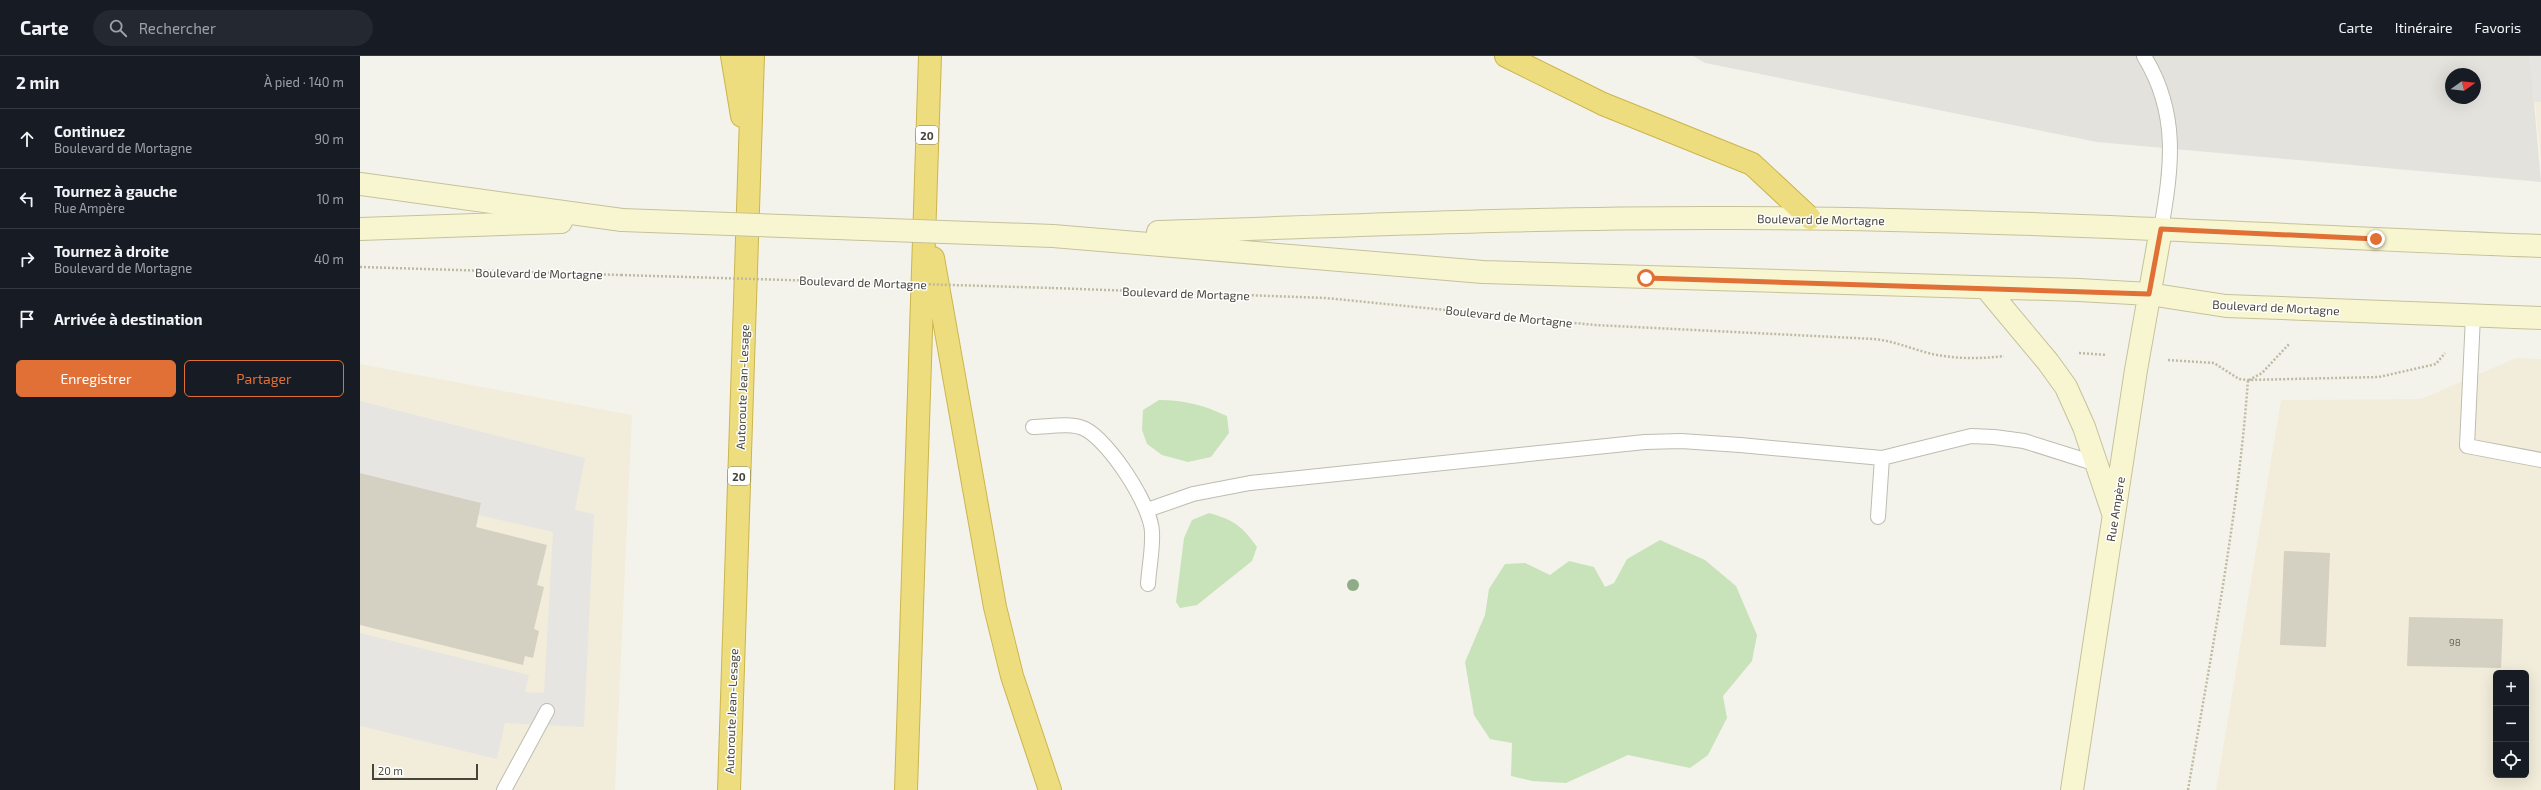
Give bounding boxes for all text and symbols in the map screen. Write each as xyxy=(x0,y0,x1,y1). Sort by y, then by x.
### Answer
search box xyxy=(93,10,373,46)
text: Carte xyxy=(20,16,69,39)
icon: search xyxy=(107,17,129,39)
text: Rechercher xyxy=(139,19,216,37)
text: Carte xyxy=(2339,19,2373,36)
text: Itinéraire xyxy=(2395,19,2453,36)
text: Favoris xyxy=(2475,19,2521,36)
north arrow xyxy=(2445,68,2481,104)
text: 2 min xyxy=(16,72,59,92)
text: À pied · 140 m xyxy=(264,74,344,90)
text: Continuez xyxy=(54,122,125,140)
road number: 20 xyxy=(916,126,938,144)
icon: ahead xyxy=(16,128,38,150)
text: 90 m xyxy=(314,131,344,147)
text: Boulevard de Mortagne xyxy=(54,140,192,156)
text: Tournez à gauche xyxy=(54,182,177,200)
icon: left xyxy=(16,188,38,210)
text: 10 m xyxy=(317,191,344,207)
text: Rue Ampère xyxy=(54,200,125,216)
street label: Boulevard de Mortagne xyxy=(1757,211,1885,227)
route end xyxy=(2367,230,2385,248)
text: Tournez à droite xyxy=(54,242,169,260)
icon: right xyxy=(16,248,38,270)
text: 40 m xyxy=(314,251,344,267)
text: Boulevard de Mortagne xyxy=(54,260,192,276)
street label: Boulevard de Mortagne xyxy=(475,265,603,281)
route start xyxy=(1637,269,1655,287)
street label: Boulevard de Mortagne xyxy=(799,273,927,291)
street label: Boulevard de Mortagne xyxy=(1122,284,1250,302)
street label: Boulevard de Mortagne xyxy=(2212,297,2340,317)
street label: Boulevard de Mortagne xyxy=(1445,302,1573,330)
icon: arrive xyxy=(16,308,38,330)
text: Arrivée à destination xyxy=(54,310,202,328)
street label: Autoroute Jean-Lesage xyxy=(733,324,751,450)
button: Enregistrer xyxy=(16,360,176,397)
button: Partager xyxy=(184,360,344,397)
road number: 20 xyxy=(728,467,750,485)
street label: Rue Ampère xyxy=(2103,476,2127,542)
house number: 98 xyxy=(2449,636,2461,648)
street label: Autoroute Jean-Lesage xyxy=(722,648,740,774)
map controls xyxy=(2493,670,2529,778)
button: + xyxy=(2493,670,2529,706)
button: − xyxy=(2493,706,2529,742)
button: locate xyxy=(2493,742,2529,778)
scale bar xyxy=(372,762,478,781)
text: 20 m xyxy=(378,764,403,777)

